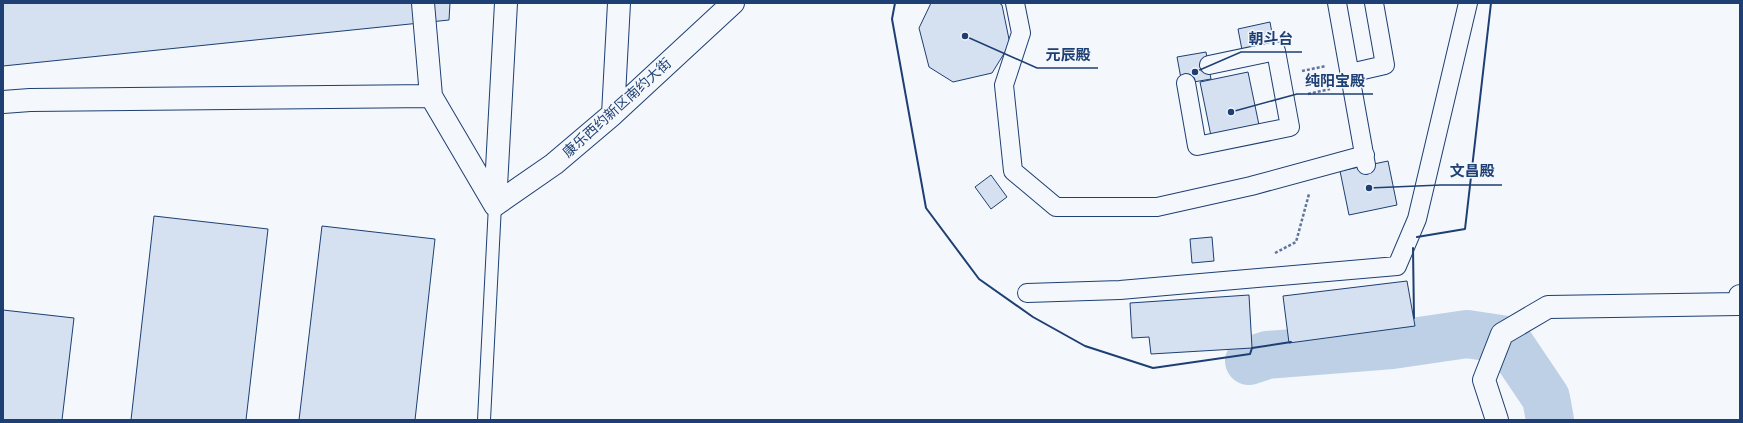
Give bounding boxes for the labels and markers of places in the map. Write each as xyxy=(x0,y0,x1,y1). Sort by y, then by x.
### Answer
callout: 朝斗台 xyxy=(1241,25,1302,52)
callout: 元辰殿 xyxy=(1037,41,1098,68)
callout: 纯阳宝殿 xyxy=(1297,67,1373,94)
callout: 文昌殿 xyxy=(1441,158,1502,185)

